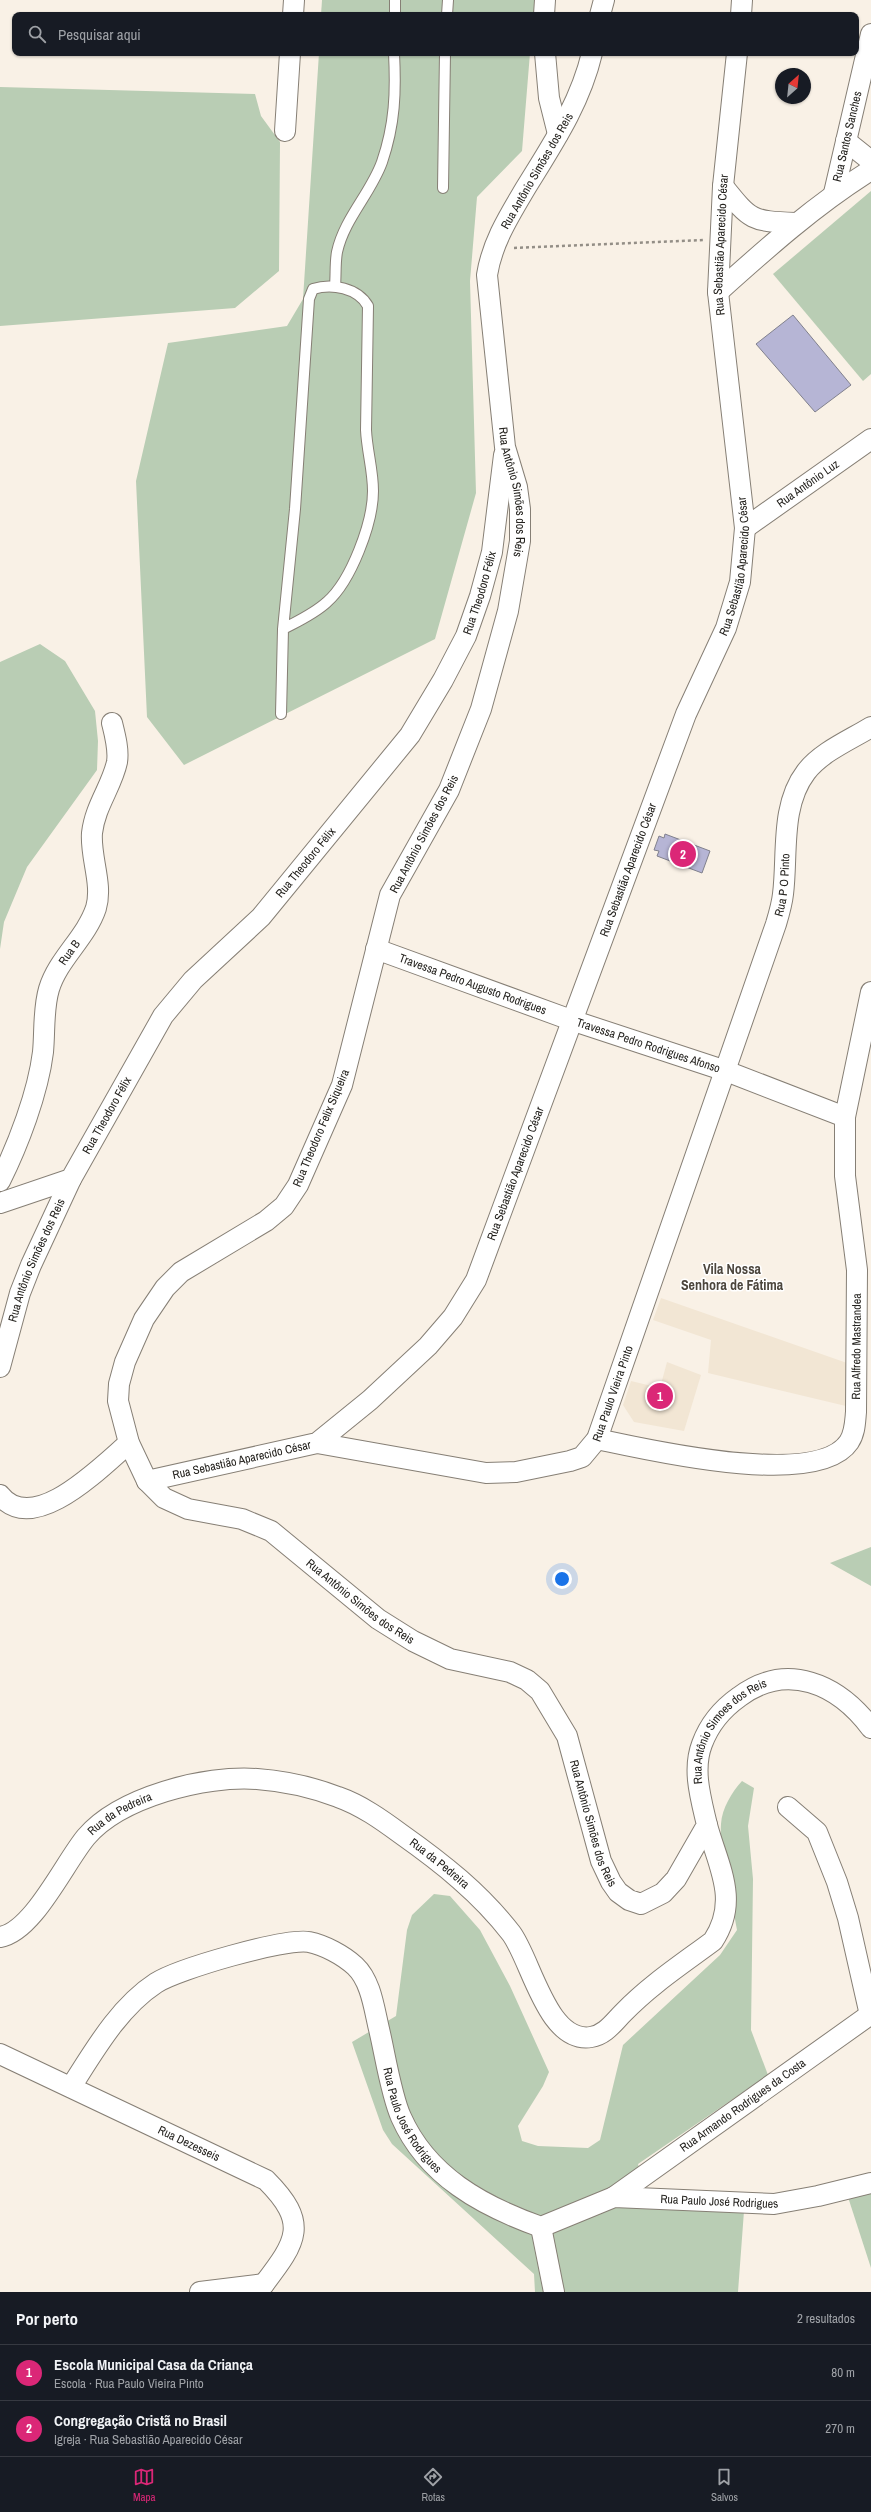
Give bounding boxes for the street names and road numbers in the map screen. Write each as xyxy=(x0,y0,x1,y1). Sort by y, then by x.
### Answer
street label: Rua Santos Sanches xyxy=(829,90,865,183)
street label: Rua Antônio Simões dos Reis xyxy=(497,110,577,232)
street label: Rua Sebastião Aparecido César xyxy=(710,173,732,316)
street label: Rua Antônio Simões dos Reis xyxy=(495,426,528,558)
street label: Rua Antônio Luz xyxy=(773,456,842,511)
street label: Rua Sebastião Aparecido César xyxy=(715,495,753,638)
street label: Rua Theodoro Félix xyxy=(459,549,500,637)
street label: Rua Antônio Simões dos Reis xyxy=(386,772,462,896)
street label: Rua Sebastião Aparecido César xyxy=(596,800,661,939)
street label: Rua Theodoro Félix xyxy=(272,824,339,901)
street label: Rua P O Pinto xyxy=(771,853,793,918)
street label: Rua B xyxy=(55,936,84,968)
street label: Travessa Pedro Augusto Rodrigues xyxy=(397,950,549,1018)
street label: Travessa Pedro Rodrigues Afonso xyxy=(574,1014,722,1077)
street label: Rua Theodoro Felix Siqueira xyxy=(289,1066,353,1189)
street label: Rua Theodoro Félix xyxy=(79,1074,135,1157)
street label: Rua Sebastião Aparecido César xyxy=(483,1104,548,1243)
street label: Rua Antônio Simões dos Reis xyxy=(5,1196,69,1324)
street label: Rua Alfredo Mastrandea xyxy=(848,1293,865,1400)
street label: Rua Paulo Vieira Pinto xyxy=(589,1343,637,1444)
street label: Rua Sebastião Aparecido César xyxy=(171,1436,313,1483)
street label: Rua Antônio Simões dos Reis xyxy=(303,1555,417,1648)
street label: Rua Antônio Simoes dos Reis xyxy=(689,1675,769,1785)
street label: Rua Antônio Simões dos Reis xyxy=(566,1758,620,1890)
street label: Rua da Pedreira xyxy=(84,1788,155,1839)
street label: Rua da Pedreira xyxy=(406,1835,473,1893)
street label: Rua Armando Rodrigues da Costa xyxy=(677,2055,809,2156)
street label: Rua Paulo José Rodrigues xyxy=(379,2066,445,2177)
street label: Rua Dezesseis xyxy=(155,2122,223,2165)
street label: Rua Paulo José Rodrigues xyxy=(660,2191,780,2212)

